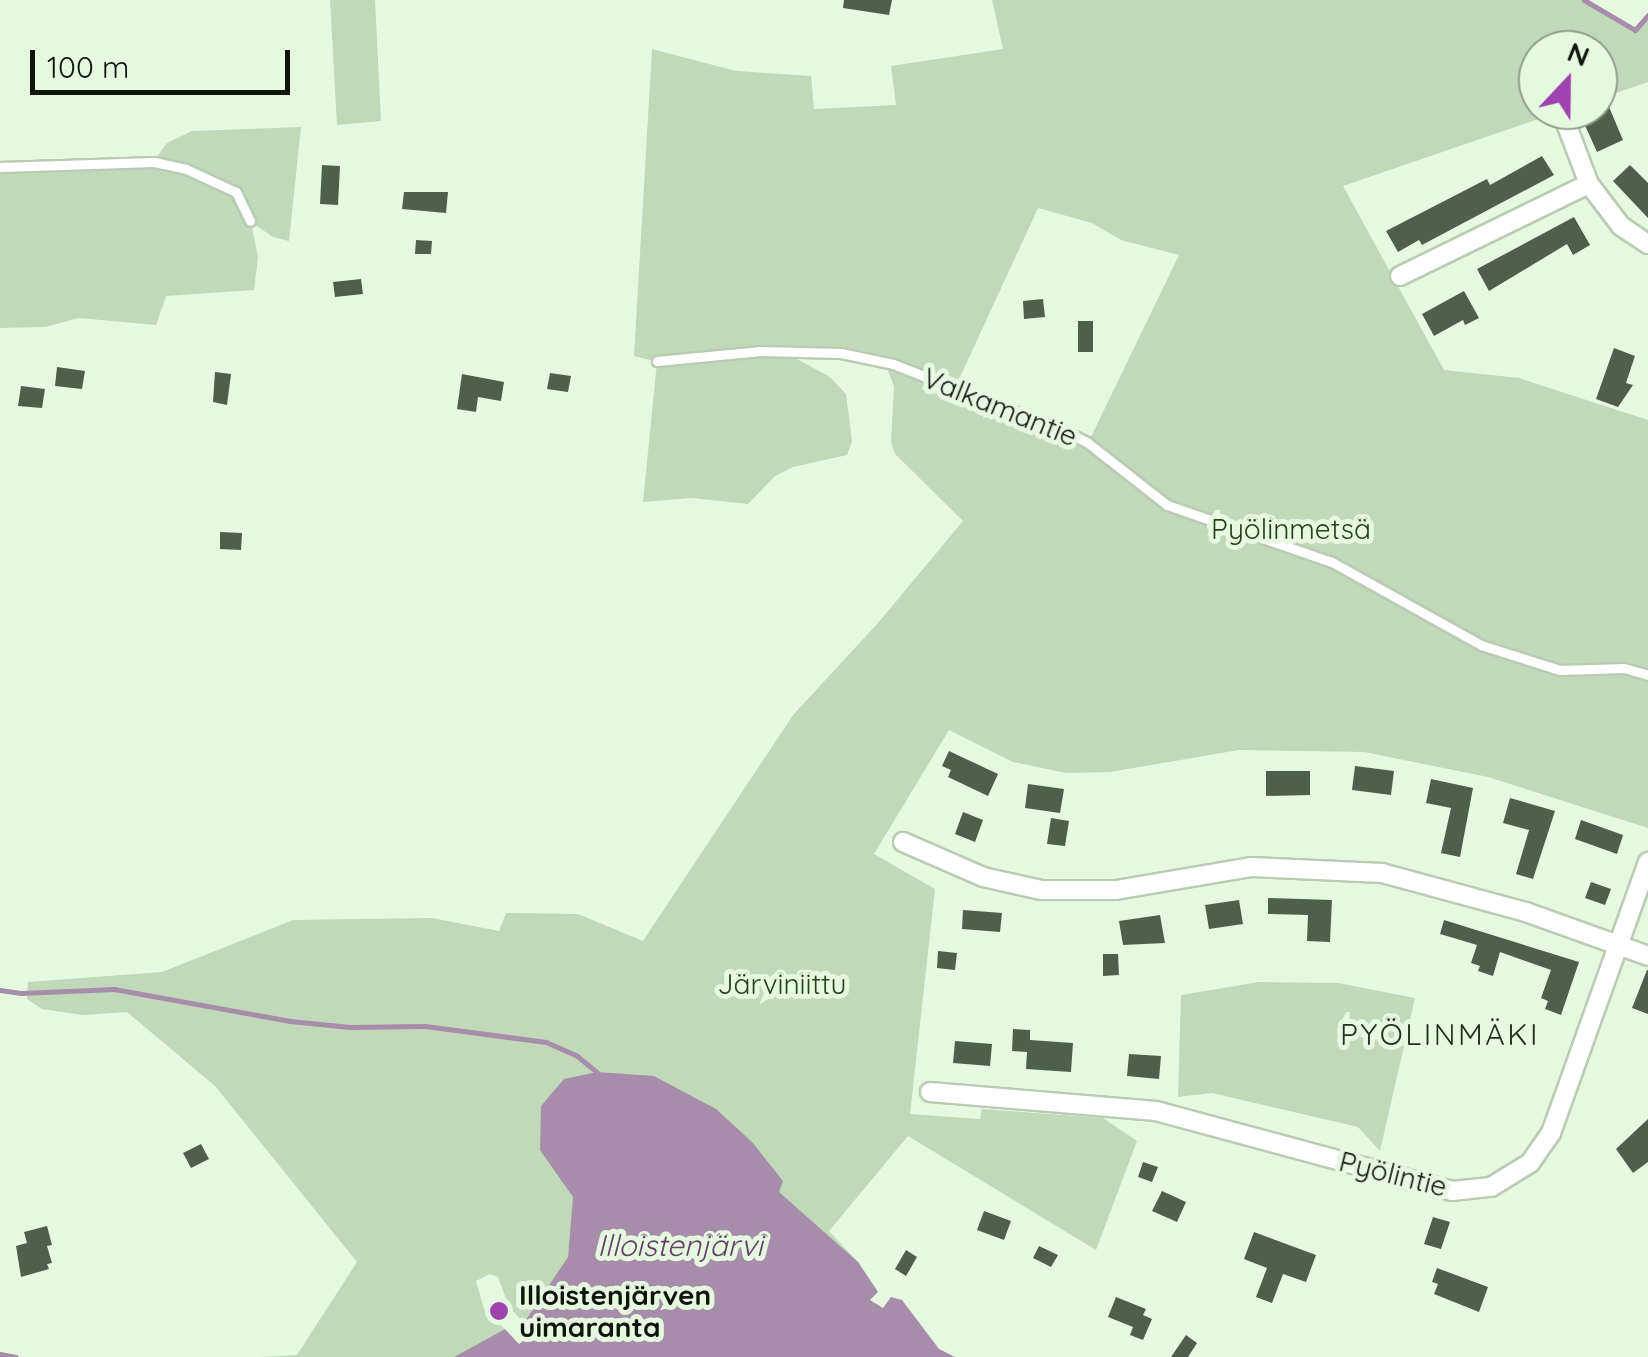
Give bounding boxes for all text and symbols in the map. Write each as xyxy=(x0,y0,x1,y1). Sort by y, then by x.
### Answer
scale bar xyxy=(35,30,295,92)
north arrow xyxy=(1518,30,1618,130)
text: N xyxy=(1563,33,1595,74)
text: 100 m xyxy=(47,48,129,86)
street label: Valkamantie xyxy=(918,361,1082,453)
park label: Pyölinmetsä xyxy=(1211,512,1371,546)
park label: Järviniittu xyxy=(717,967,847,1001)
district label: PYÖLINMÄKI xyxy=(1340,1016,1540,1052)
street label: Pyölintie xyxy=(1336,1144,1450,1204)
water label: Illoistenjärvi xyxy=(597,1227,763,1263)
place label: Illoistenjärven uimaranta xyxy=(519,1278,711,1344)
marker: Illoistenjärven uimaranta xyxy=(488,1300,510,1322)

